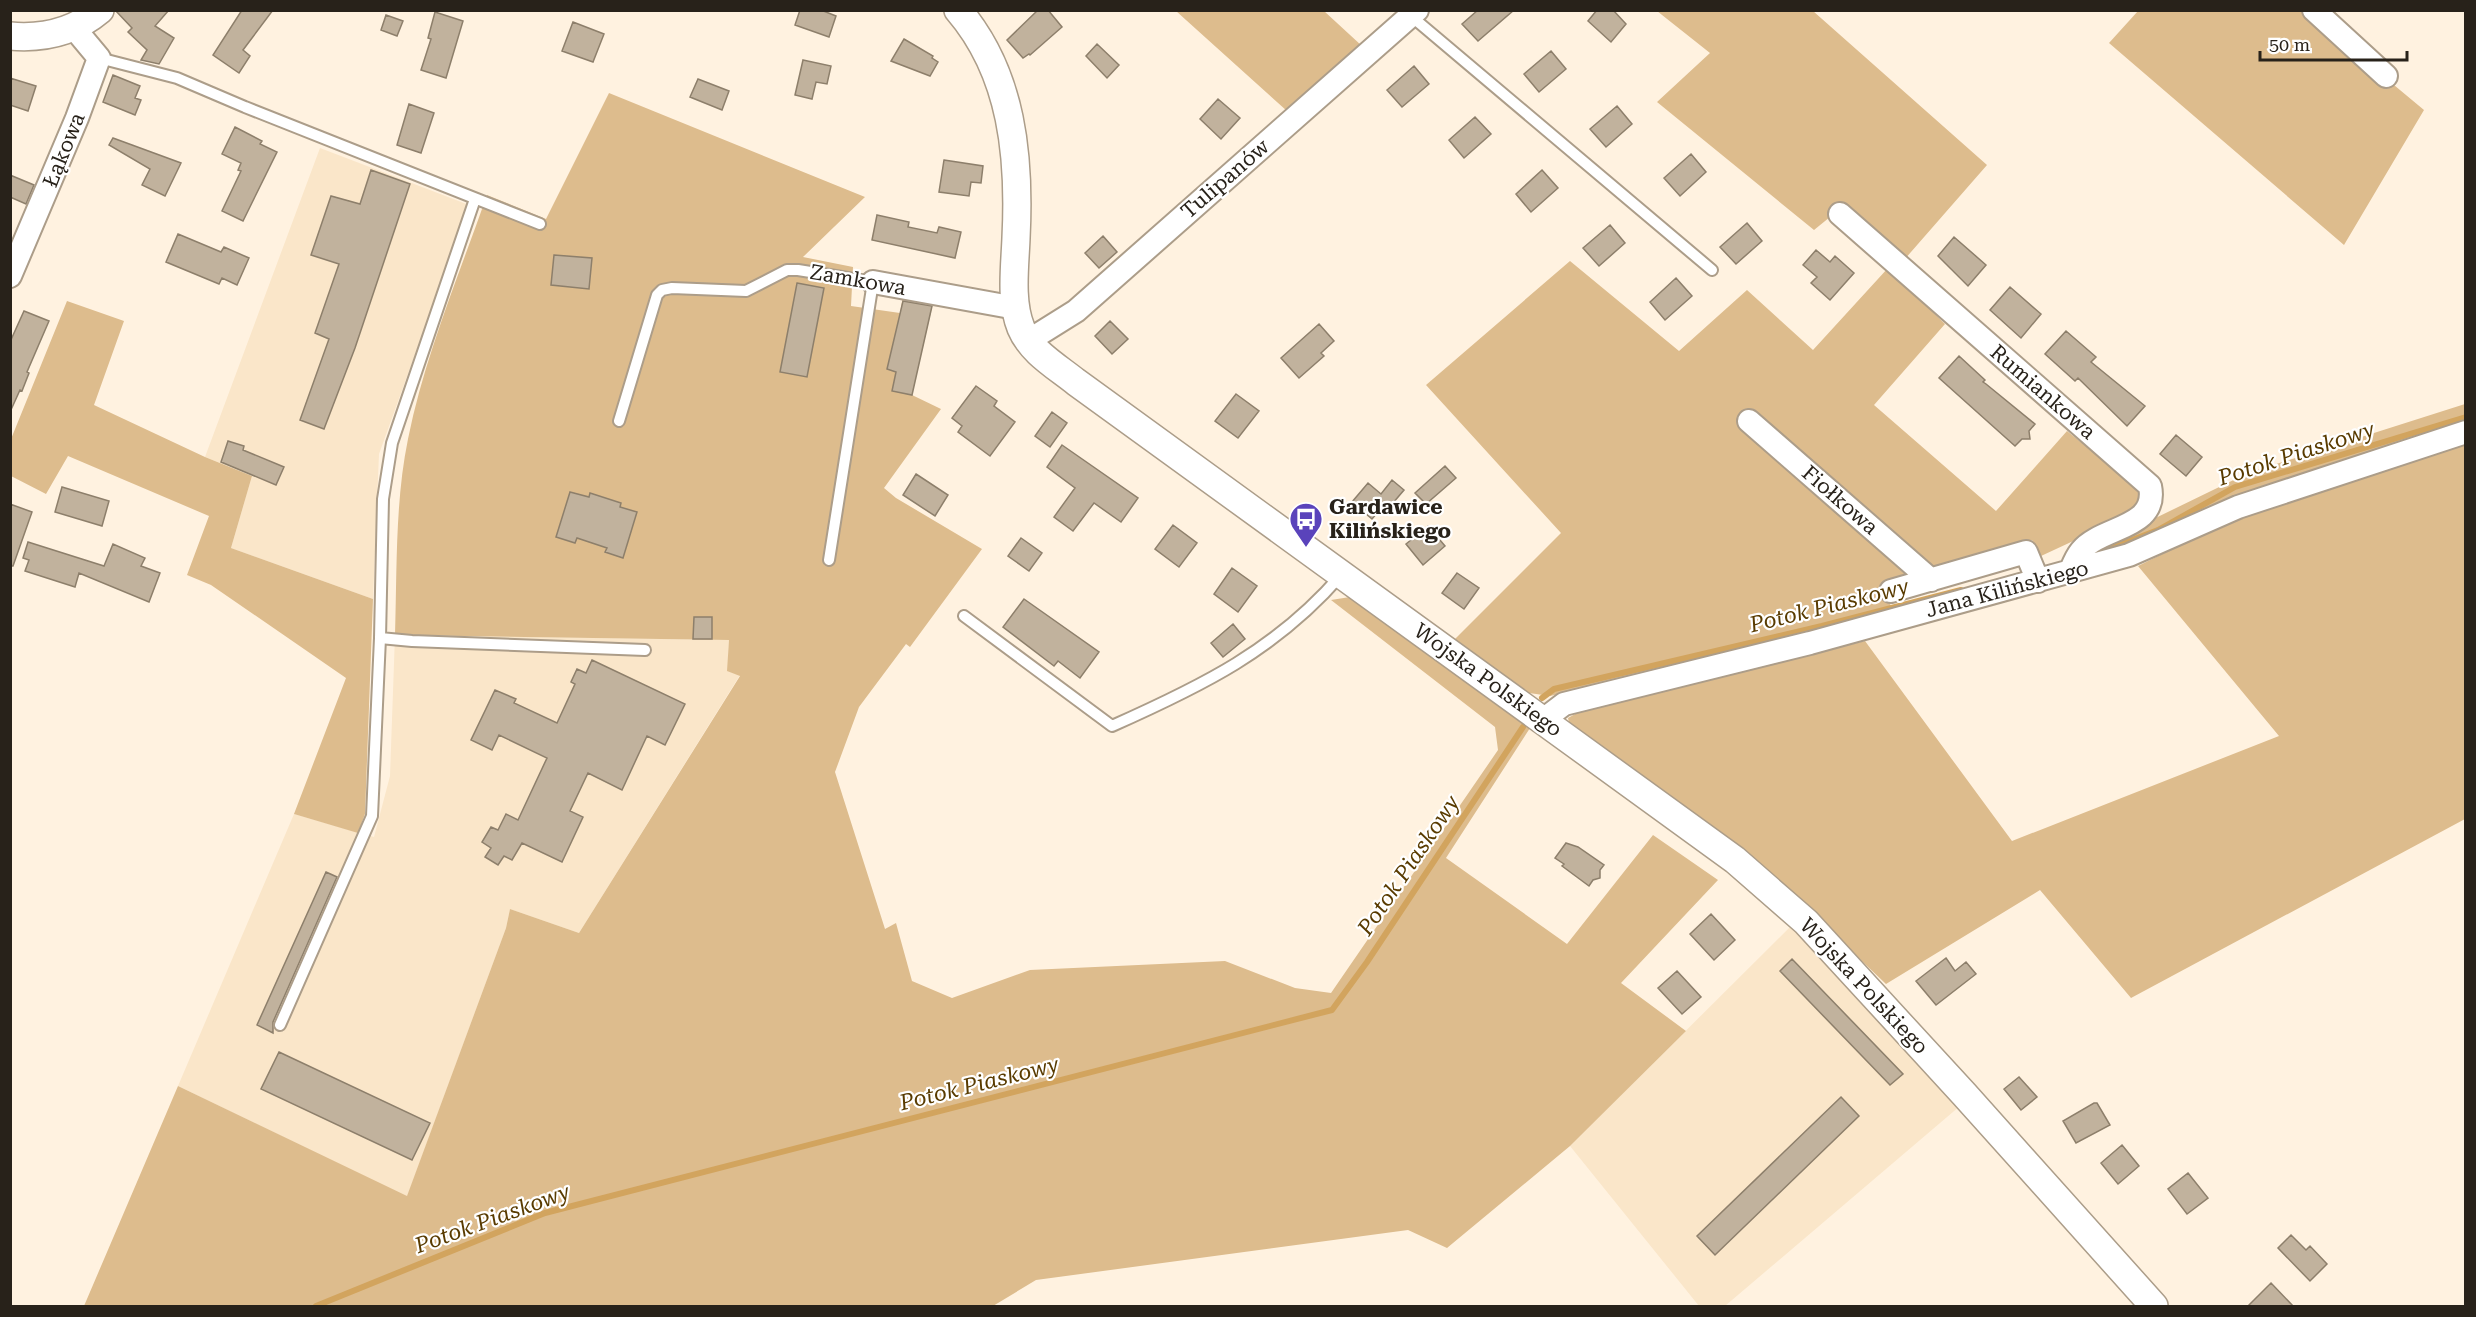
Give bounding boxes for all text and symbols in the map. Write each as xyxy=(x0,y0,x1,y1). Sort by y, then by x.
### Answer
scale bar xyxy=(2260,24,2407,62)
text: 50 m xyxy=(2269,34,2310,55)
street label: Łąkowa xyxy=(38,109,90,191)
street label: Tulipanów xyxy=(1176,134,1274,224)
street label: Zamkowa xyxy=(808,260,908,300)
street label: Rumiankowa xyxy=(1986,340,2101,445)
water label: Potok Piaskowy xyxy=(2214,416,2378,491)
street label: Fiołkowa xyxy=(1797,461,1883,540)
place label: Gardawice Kilińskiego xyxy=(1329,495,1451,543)
bus stop icon: Gardawice Kilińskiego xyxy=(1288,501,1324,548)
street label: Jana Kilińskiego xyxy=(1923,556,2091,622)
water label: Potok Piaskowy xyxy=(1746,573,1912,638)
street label: Wojska Polskiego xyxy=(1409,618,1567,742)
water label: Potok Piaskowy xyxy=(1352,790,1465,941)
street label: Wojska Polskiego xyxy=(1795,913,1933,1059)
water label: Potok Piaskowy xyxy=(896,1051,1062,1116)
water label: Potok Piaskowy xyxy=(410,1179,574,1258)

